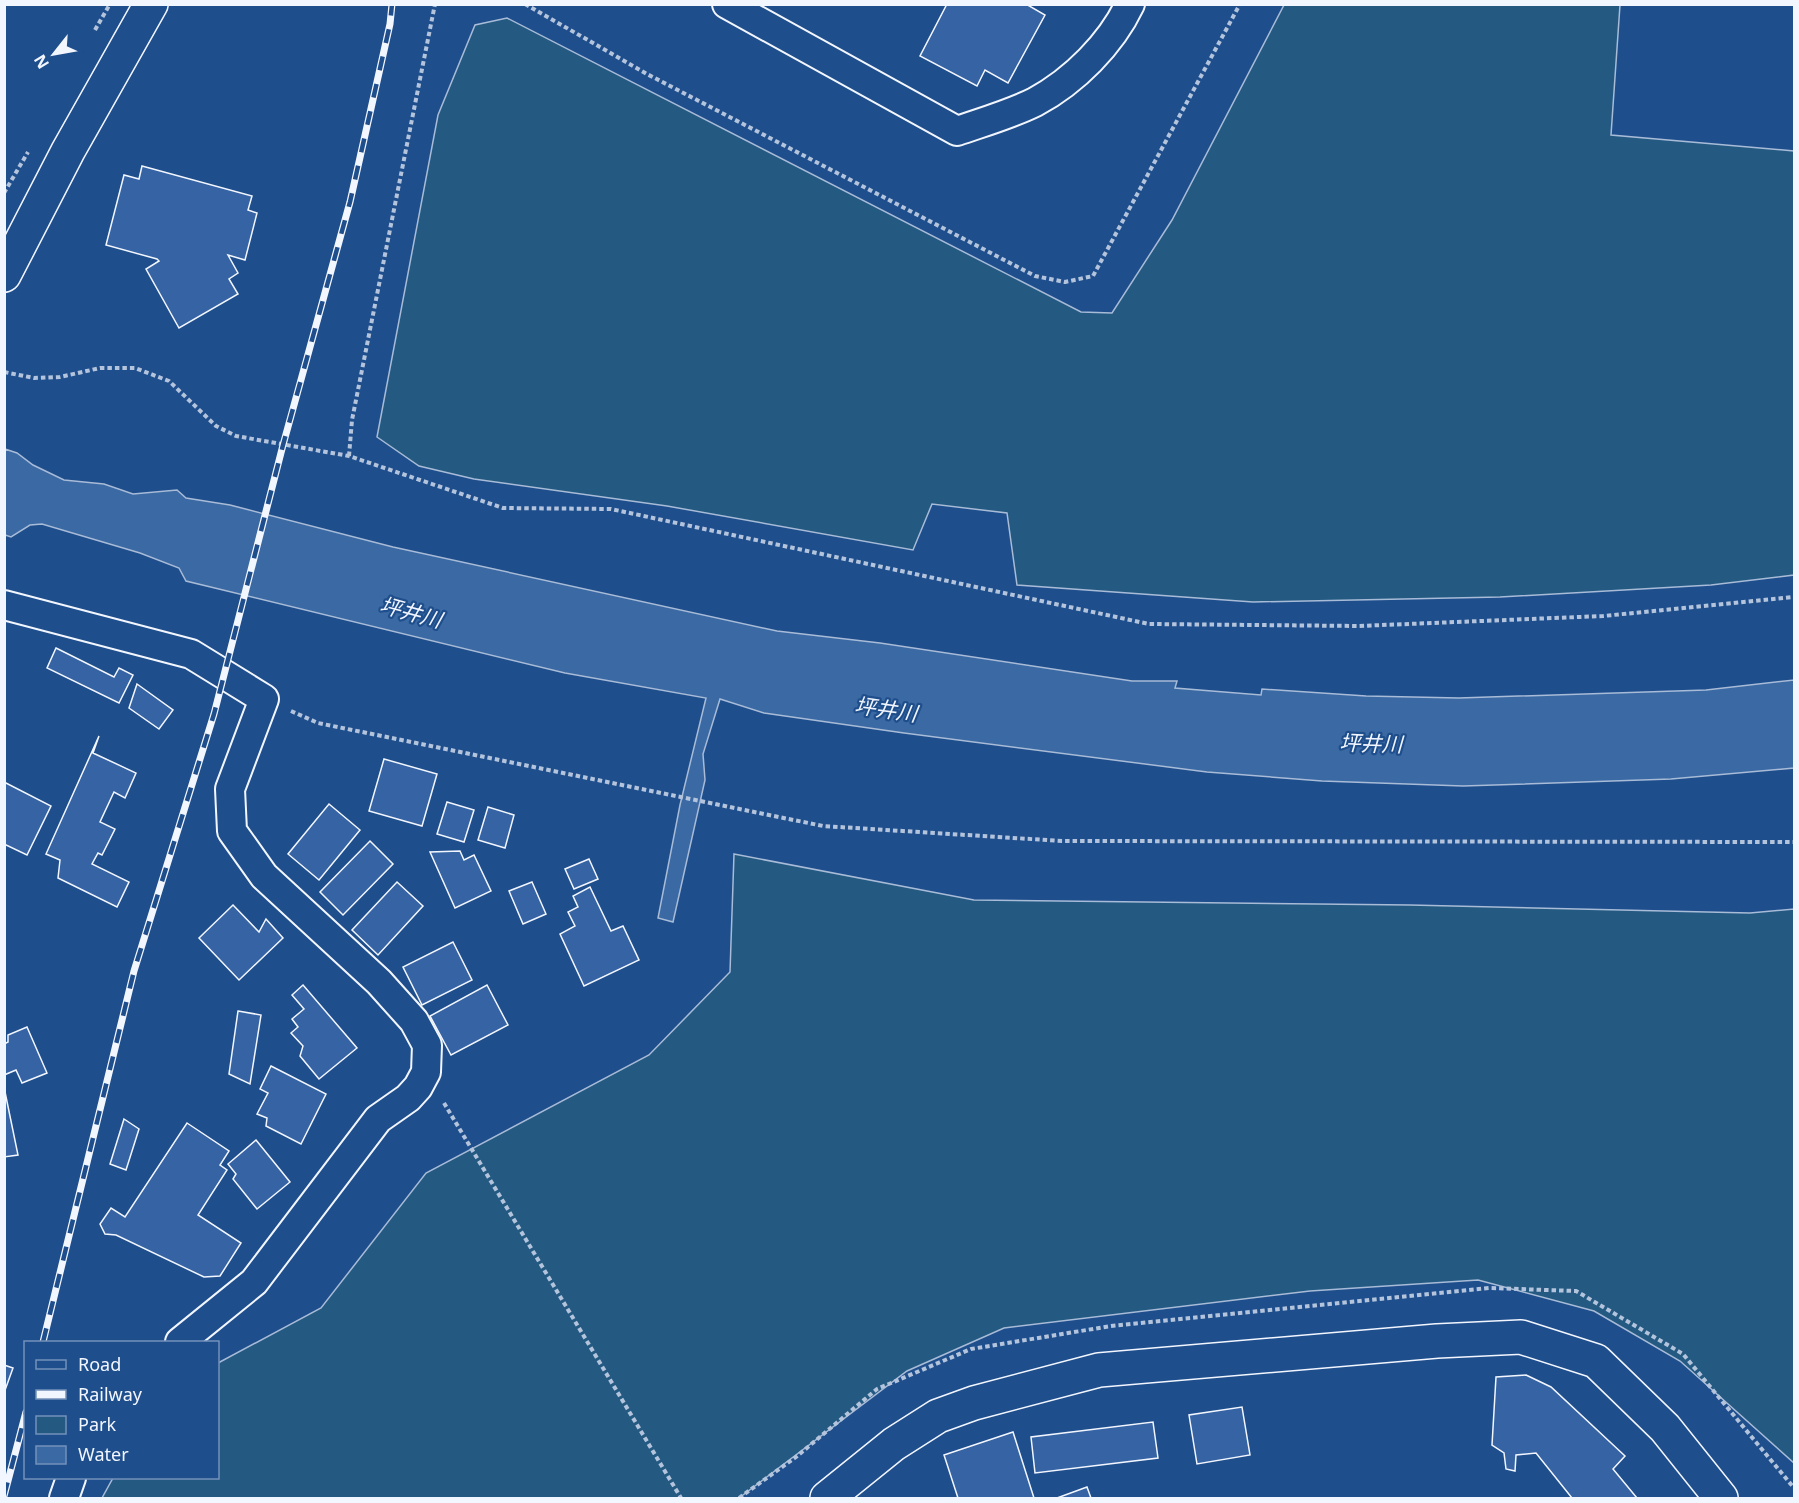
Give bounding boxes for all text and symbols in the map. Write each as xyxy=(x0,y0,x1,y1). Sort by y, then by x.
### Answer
north arrow xyxy=(24,24,84,84)
text: N xyxy=(28,50,54,73)
water label: 坪井川 xyxy=(377,590,447,634)
water label: 坪井川 xyxy=(853,691,921,728)
water label: 坪井川 xyxy=(1339,728,1405,758)
legend xyxy=(24,1341,219,1479)
text: Road xyxy=(78,1352,121,1376)
text: Railway xyxy=(78,1382,143,1406)
text: Park xyxy=(78,1412,116,1436)
text: Water xyxy=(78,1442,129,1466)

